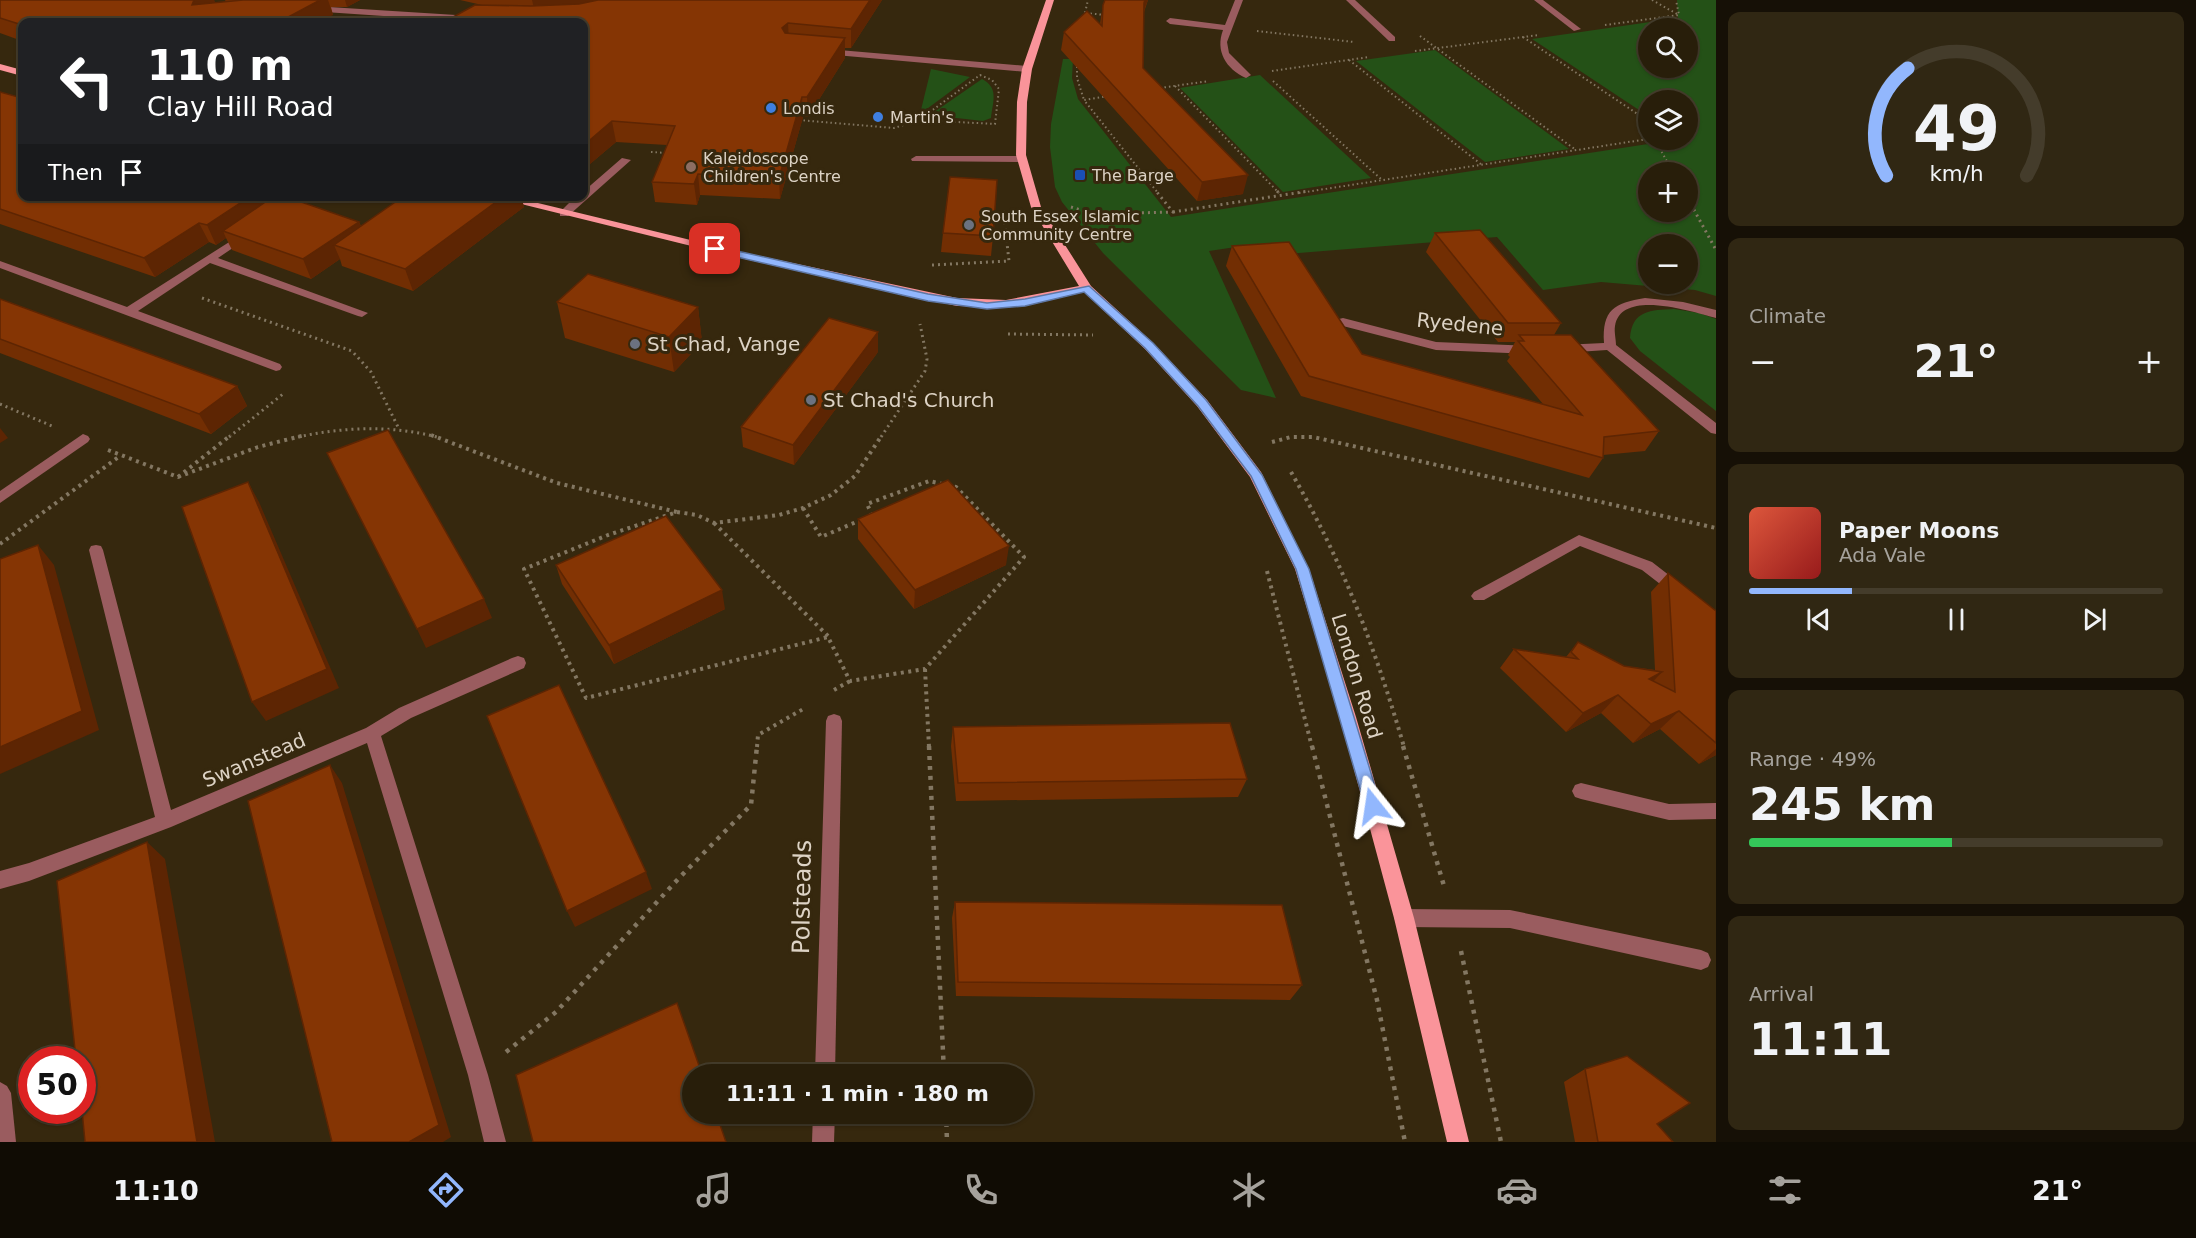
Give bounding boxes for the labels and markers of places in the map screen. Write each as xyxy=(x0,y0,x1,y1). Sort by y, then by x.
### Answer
place label: Londis xyxy=(783,99,835,118)
marker: Londis xyxy=(764,101,778,115)
place label: Martin's xyxy=(890,108,954,127)
marker: Martin's xyxy=(871,110,885,124)
place label: Kaleidoscope Children's Centre xyxy=(703,149,841,186)
marker: Kaleidoscope Children's Centre xyxy=(684,160,698,174)
place label: The Barge xyxy=(1091,166,1174,185)
marker: The Barge xyxy=(1073,168,1087,182)
place label: South Essex Islamic Community Centre xyxy=(981,207,1140,244)
marker: South Essex Islamic Community Centre xyxy=(962,218,976,232)
pin xyxy=(689,223,740,274)
place label: St Chad, Vange xyxy=(647,332,800,356)
marker: St Chad, Vange xyxy=(628,337,642,351)
place label: St Chad's Church xyxy=(823,388,995,412)
marker: St Chad's Church xyxy=(804,393,818,407)

